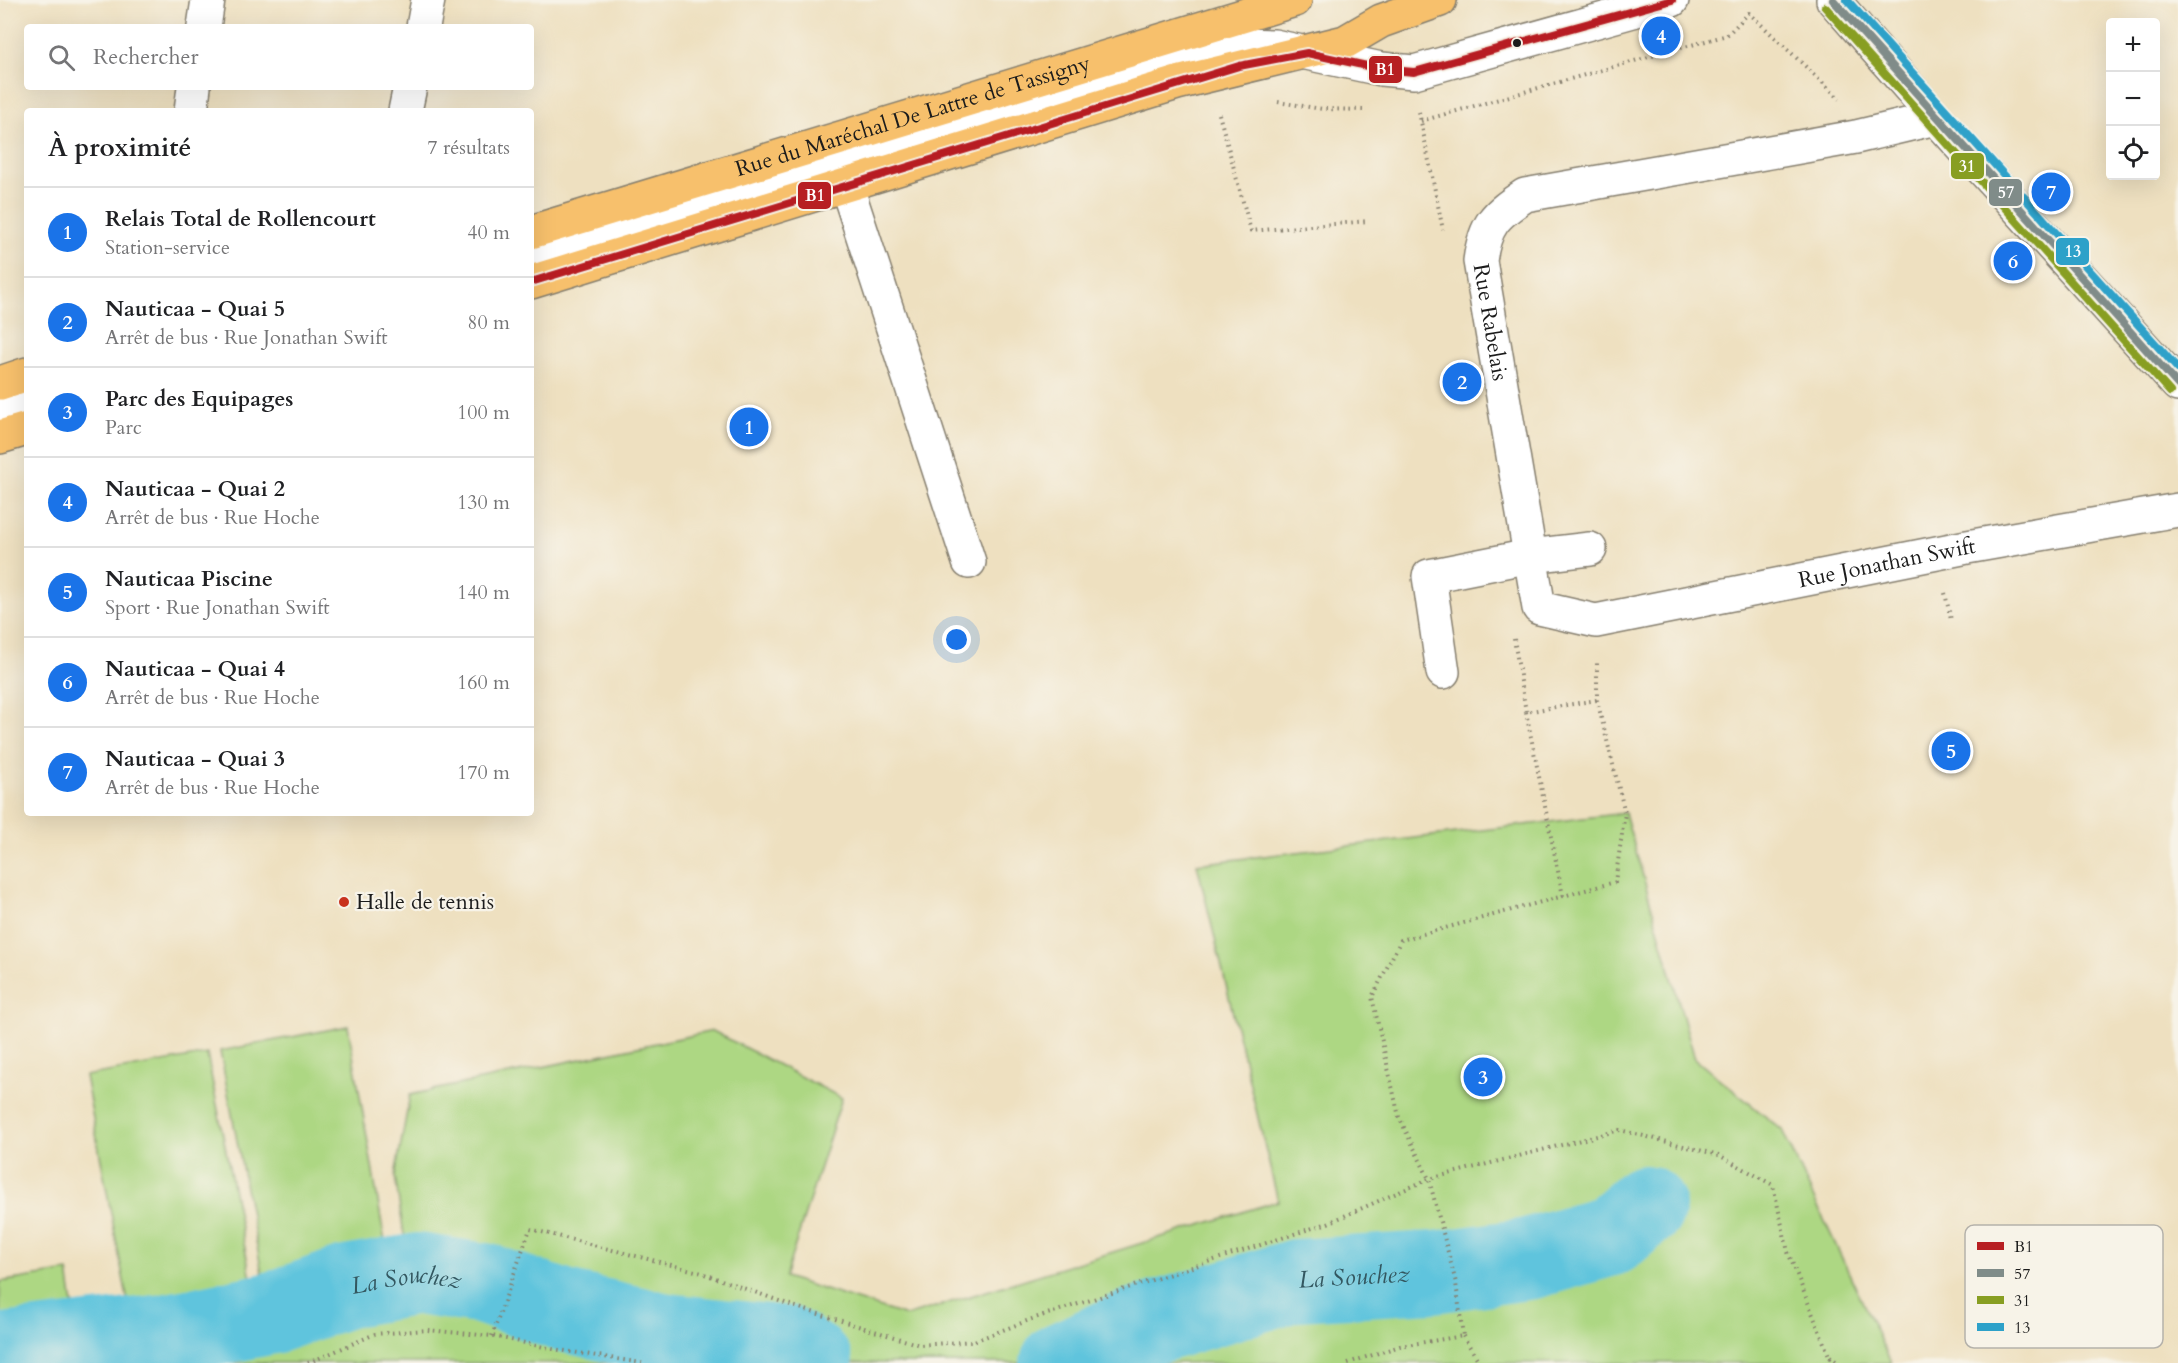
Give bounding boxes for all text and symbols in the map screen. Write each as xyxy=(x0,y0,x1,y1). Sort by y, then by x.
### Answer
pin: 4 xyxy=(1642,14,1680,58)
map controls xyxy=(2106,18,2160,180)
button: + xyxy=(2106,18,2160,72)
search box xyxy=(24,24,534,90)
unlabelled marker xyxy=(1511,37,1523,49)
icon: search xyxy=(45,41,78,74)
text: Rechercher xyxy=(93,42,198,72)
street label: Rue du Maréchal De Lattre de Tassigny xyxy=(732,48,1094,184)
line badge: B1 xyxy=(1368,55,1403,84)
text: B1 xyxy=(1375,59,1395,81)
button: − xyxy=(2106,72,2160,126)
button: locate xyxy=(2106,126,2160,180)
text: À proximité xyxy=(48,130,191,165)
text: 7 résultats xyxy=(427,134,510,161)
line badge: 31 xyxy=(1950,152,1985,180)
text: 31 xyxy=(1959,156,1975,178)
pin: 7 xyxy=(2032,170,2070,214)
line badge: 57 xyxy=(1988,178,2023,207)
line badge: B1 xyxy=(797,181,832,210)
text: 57 xyxy=(1998,182,2014,204)
text: B1 xyxy=(805,185,825,207)
text: Relais Total de Rollencourt xyxy=(105,204,376,234)
text: 1 xyxy=(62,219,73,246)
text: 40 m xyxy=(467,219,510,246)
text: Station-service xyxy=(105,234,230,261)
line badge: 13 xyxy=(2055,237,2090,266)
pin: 6 xyxy=(1994,238,2032,284)
text: 13 xyxy=(2065,241,2081,263)
street label: Rue Rabelais xyxy=(1466,261,1515,383)
text: Nauticaa - Quai 5 xyxy=(105,294,285,324)
text: 2 xyxy=(62,309,73,336)
text: 80 m xyxy=(467,309,510,336)
text: Arrêt de bus · Rue Jonathan Swift xyxy=(105,324,388,351)
pin: 2 xyxy=(1442,360,1482,404)
text: Parc des Equipages xyxy=(105,384,293,414)
text: 3 xyxy=(62,399,73,426)
text: 100 m xyxy=(457,399,510,426)
pin: 1 xyxy=(730,404,768,450)
text: Parc xyxy=(105,414,142,441)
text: Nauticaa - Quai 2 xyxy=(105,474,285,504)
text: 4 xyxy=(62,489,73,516)
text: 130 m xyxy=(457,489,510,516)
text: Arrêt de bus · Rue Hoche xyxy=(105,504,320,531)
street label: Rue Jonathan Swift xyxy=(1796,531,1978,595)
text: Nauticaa Piscine xyxy=(105,564,273,594)
text: 5 xyxy=(62,579,73,606)
text: 140 m xyxy=(457,579,510,606)
text: Sport · Rue Jonathan Swift xyxy=(105,594,330,621)
your location xyxy=(942,625,971,654)
text: Nauticaa - Quai 4 xyxy=(105,654,285,684)
text: 6 xyxy=(62,669,73,696)
text: 160 m xyxy=(457,669,510,696)
text: Arrêt de bus · Rue Hoche xyxy=(105,684,320,711)
pin: 5 xyxy=(1932,728,1970,774)
text: Nauticaa - Quai 3 xyxy=(105,744,285,774)
text: 7 xyxy=(62,759,73,786)
text: 170 m xyxy=(457,759,510,786)
text: Arrêt de bus · Rue Hoche xyxy=(105,774,320,801)
place label: Halle de tennis xyxy=(356,887,494,917)
marker: Halle de tennis xyxy=(337,895,351,909)
pin: 3 xyxy=(1464,1054,1502,1100)
legend xyxy=(1965,1225,2163,1348)
text: B1 xyxy=(2014,1236,2033,1258)
water label: La Souchez xyxy=(349,1257,464,1302)
water label: La Souchez xyxy=(1298,1257,1411,1296)
text: 57 xyxy=(2014,1263,2030,1285)
text: 31 xyxy=(2014,1290,2030,1312)
text: 13 xyxy=(2014,1317,2030,1339)

